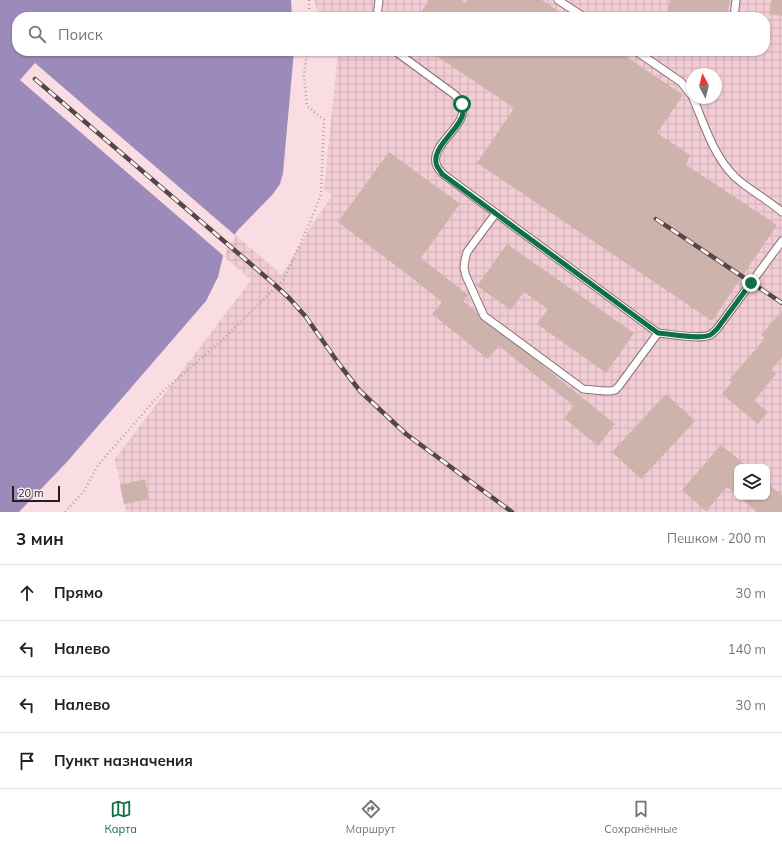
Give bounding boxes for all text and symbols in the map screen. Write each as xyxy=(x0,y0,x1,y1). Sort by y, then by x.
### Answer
search box xyxy=(12,12,770,56)
icon: search xyxy=(26,23,48,45)
text: Поиск xyxy=(58,25,103,44)
north arrow xyxy=(686,68,722,104)
route start xyxy=(453,95,471,113)
route end xyxy=(742,274,760,292)
map controls xyxy=(734,464,770,500)
button: layers xyxy=(734,464,770,500)
scale bar xyxy=(12,484,60,503)
text: 20 m xyxy=(18,486,44,500)
text: 3 мин xyxy=(16,528,64,549)
text: Пешком · 200 m xyxy=(667,530,766,546)
icon: ahead xyxy=(16,582,38,604)
text: Прямо xyxy=(54,583,103,602)
text: 30 m xyxy=(736,585,766,601)
icon: left xyxy=(16,638,38,660)
text: Налево xyxy=(54,639,110,658)
text: 140 m xyxy=(728,641,766,657)
icon: left xyxy=(16,694,38,716)
text: Налево xyxy=(54,695,110,714)
text: 30 m xyxy=(736,697,766,713)
icon: arrive xyxy=(16,750,38,772)
text: Пункт назначения xyxy=(54,751,193,770)
tab: Карта xyxy=(104,798,137,836)
tab: Маршрут xyxy=(346,798,395,836)
tab: Сохранённые xyxy=(604,798,678,836)

